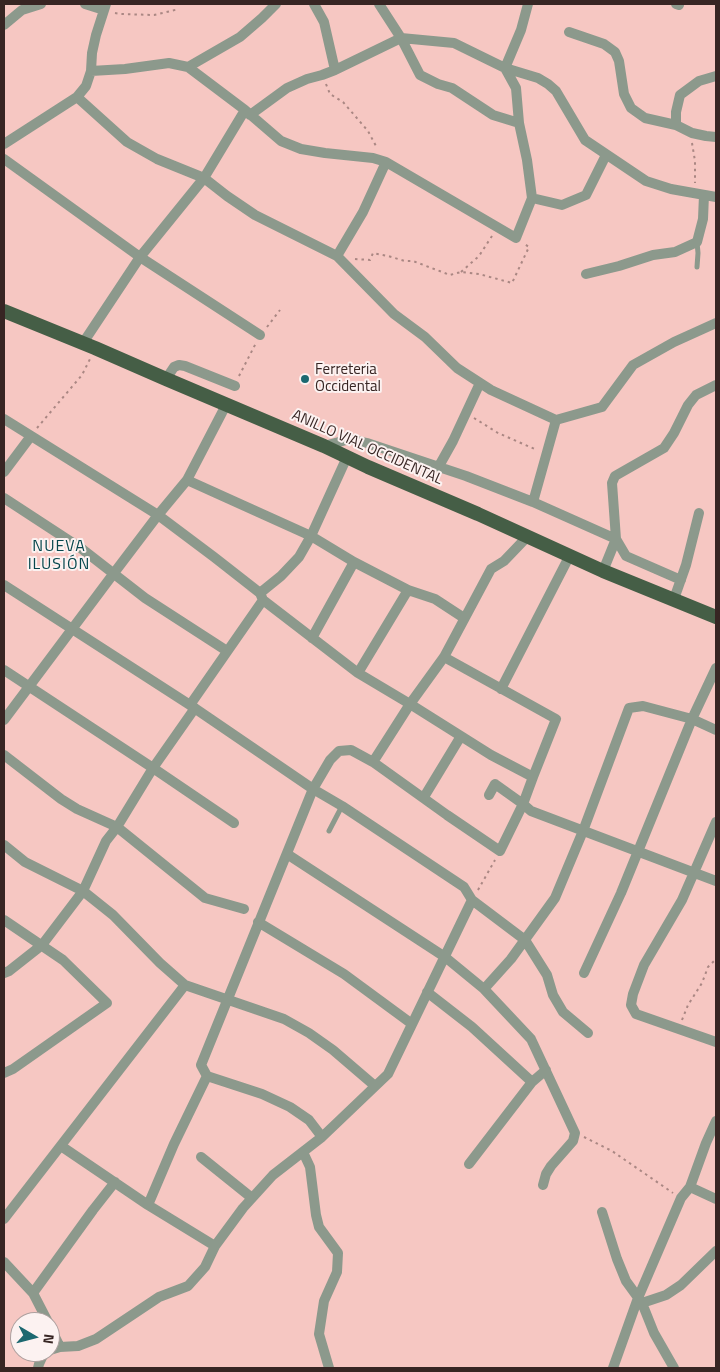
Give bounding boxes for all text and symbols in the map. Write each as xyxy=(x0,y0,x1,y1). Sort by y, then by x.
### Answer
place label: Ferreteria Occidental xyxy=(315,361,381,396)
marker: Ferreteria Occidental xyxy=(299,373,311,385)
street label: ANILLO VIAL OCCIDENTAL xyxy=(289,407,445,489)
district label: NUEVA ILUSIÓN xyxy=(27,537,91,575)
north arrow xyxy=(10,1312,60,1362)
text: N xyxy=(38,1333,60,1345)

